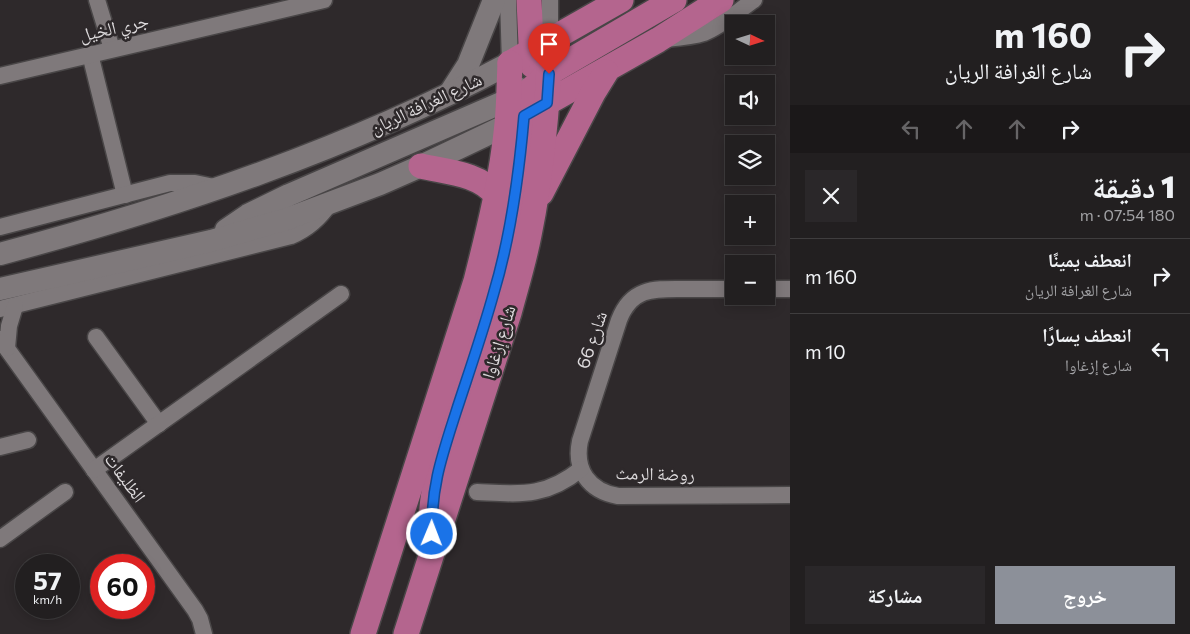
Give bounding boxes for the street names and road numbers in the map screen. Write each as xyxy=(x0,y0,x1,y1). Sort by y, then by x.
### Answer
street label: جري الخيل xyxy=(77,8,152,50)
street label: شارع الغرافة الريان xyxy=(366,68,485,139)
street label: شارع إزغاوا xyxy=(477,303,521,381)
street label: شارع 66 xyxy=(571,308,612,372)
street label: الظليفات xyxy=(100,448,151,507)
street label: روضة الرمث xyxy=(615,461,695,485)

